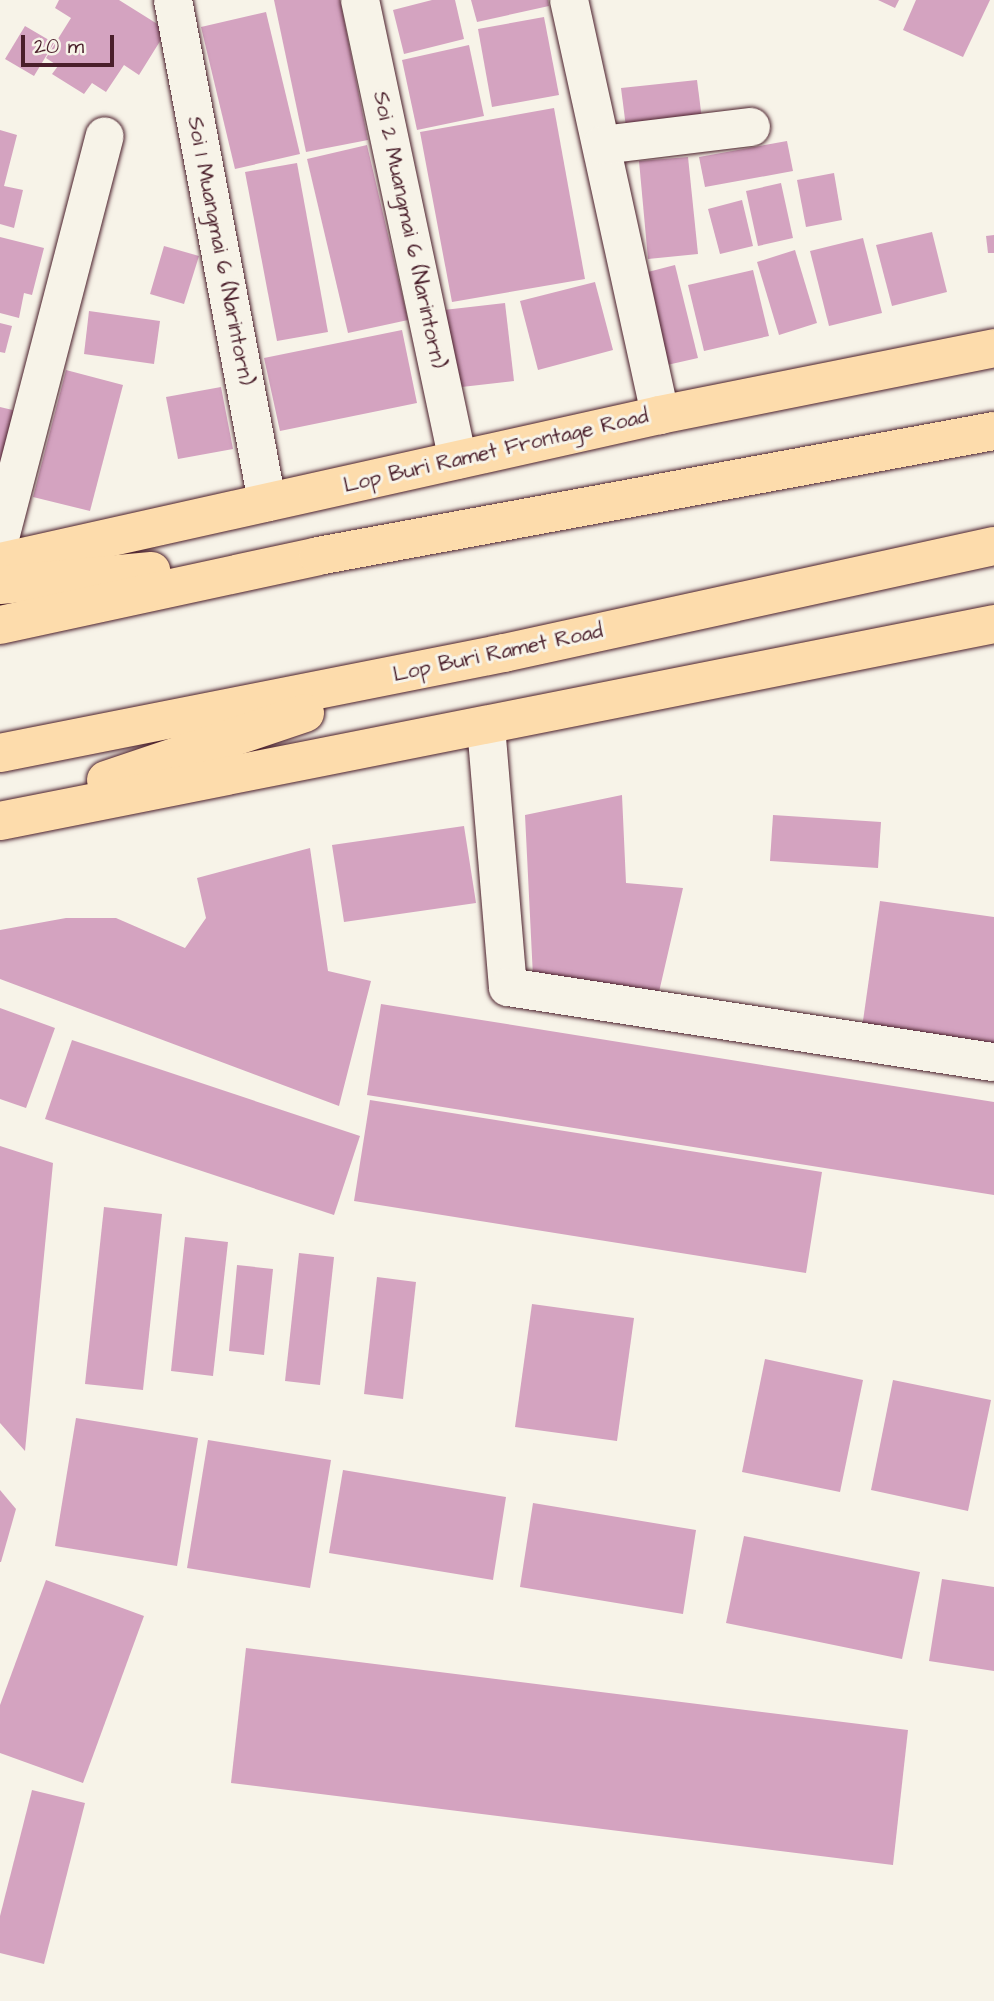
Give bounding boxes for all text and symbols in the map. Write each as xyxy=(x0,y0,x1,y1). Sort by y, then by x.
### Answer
scale bar xyxy=(24,21,117,65)
text: 20 m xyxy=(34,32,84,61)
street label: Soi 2 Muangmai 6 (Narintorn) xyxy=(367,89,451,371)
street label: Soi 1 Muangmai 6 (Narintorn) xyxy=(182,114,258,388)
street label: Lop Buri Ramet Frontage Road xyxy=(341,404,651,498)
street label: Lop Buri Ramet Road xyxy=(391,618,605,688)

